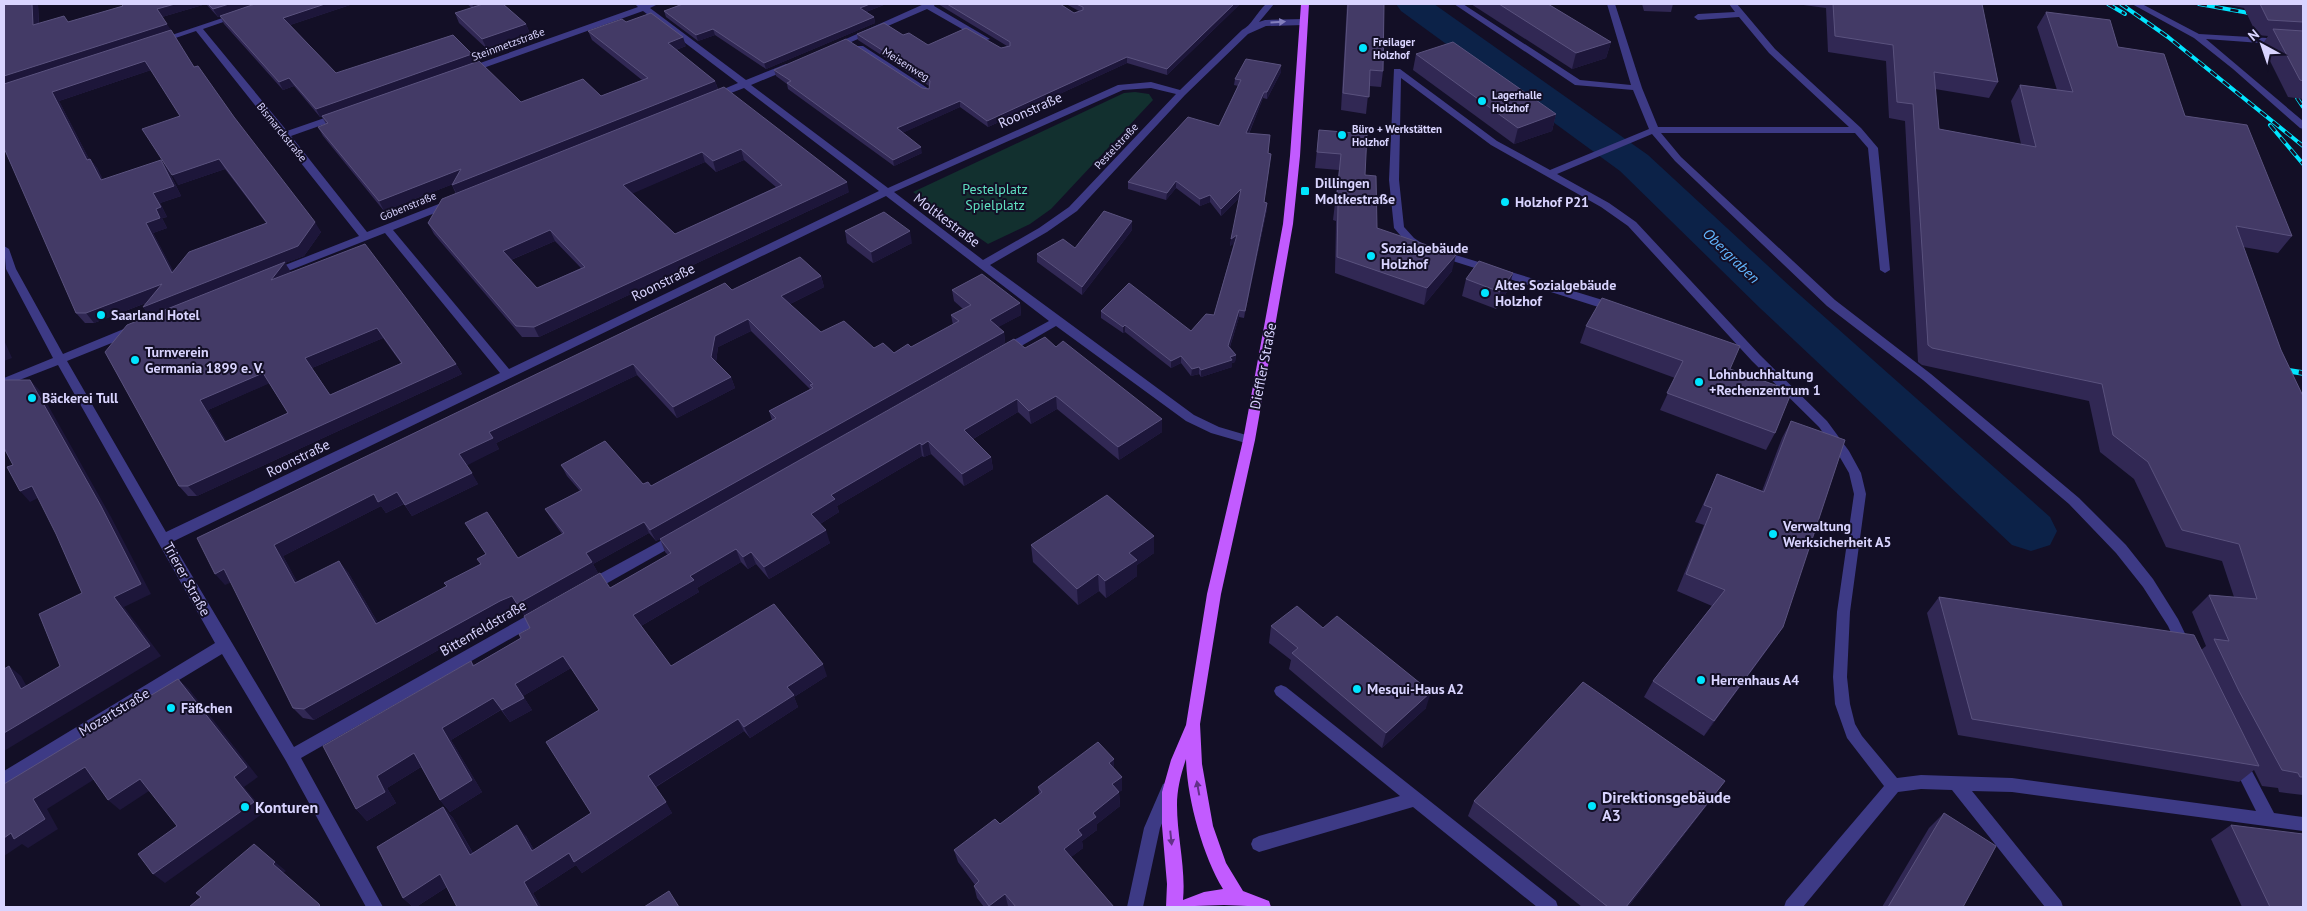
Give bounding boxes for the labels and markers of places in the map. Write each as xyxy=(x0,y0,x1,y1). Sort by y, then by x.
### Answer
place label: Freilager Holzhof xyxy=(1373,35,1415,62)
marker: Freilager Holzhof xyxy=(1357,42,1369,54)
place label: Lagerhalle Holzhof xyxy=(1492,88,1542,115)
marker: Lagerhalle Holzhof xyxy=(1476,95,1488,107)
place label: Büro + Werkstätten Holzhof xyxy=(1352,122,1442,149)
marker: Büro + Werkstätten Holzhof xyxy=(1336,129,1348,141)
place label: Dillingen Moltkestraße xyxy=(1315,174,1395,208)
marker: Dillingen Moltkestraße xyxy=(1299,185,1311,197)
place label: Holzhof P21 xyxy=(1515,193,1589,211)
marker: Holzhof P21 xyxy=(1499,196,1511,208)
place label: Sozialgebäude Holzhof xyxy=(1381,239,1468,273)
marker: Sozialgebäude Holzhof xyxy=(1365,250,1377,262)
place label: Altes Sozialgebäude Holzhof xyxy=(1495,276,1616,310)
marker: Altes Sozialgebäude Holzhof xyxy=(1479,287,1491,299)
place label: Saarland Hotel xyxy=(111,306,201,324)
marker: Saarland Hotel xyxy=(95,309,107,321)
place label: Turnverein Germania 1899 e. V. xyxy=(145,343,264,377)
marker: Turnverein Germania 1899 e. V. xyxy=(129,354,141,366)
place label: Lohnbuchhaltung +Rechenzentrum 1 xyxy=(1709,365,1821,399)
marker: Lohnbuchhaltung +Rechenzentrum 1 xyxy=(1693,376,1705,388)
place label: Bäckerei Tull xyxy=(42,389,119,407)
marker: Bäckerei Tull xyxy=(26,392,38,404)
place label: Verwaltung Werksicherheit A5 xyxy=(1782,517,1891,551)
marker: Verwaltung Werksicherheit A5 xyxy=(1767,528,1779,540)
place label: Herrenhaus A4 xyxy=(1711,671,1799,689)
marker: Herrenhaus A4 xyxy=(1695,674,1707,686)
place label: Mesqui-Haus A2 xyxy=(1367,680,1464,698)
marker: Mesqui-Haus A2 xyxy=(1351,683,1363,695)
place label: Fäßchen xyxy=(181,699,232,717)
marker: Fäßchen xyxy=(165,702,177,714)
place label: Direktionsgebäude A3 xyxy=(1602,787,1731,825)
place label: Konturen xyxy=(255,797,318,817)
marker: Direktionsgebäude A3 xyxy=(1586,800,1598,812)
marker: Konturen xyxy=(239,801,251,813)

